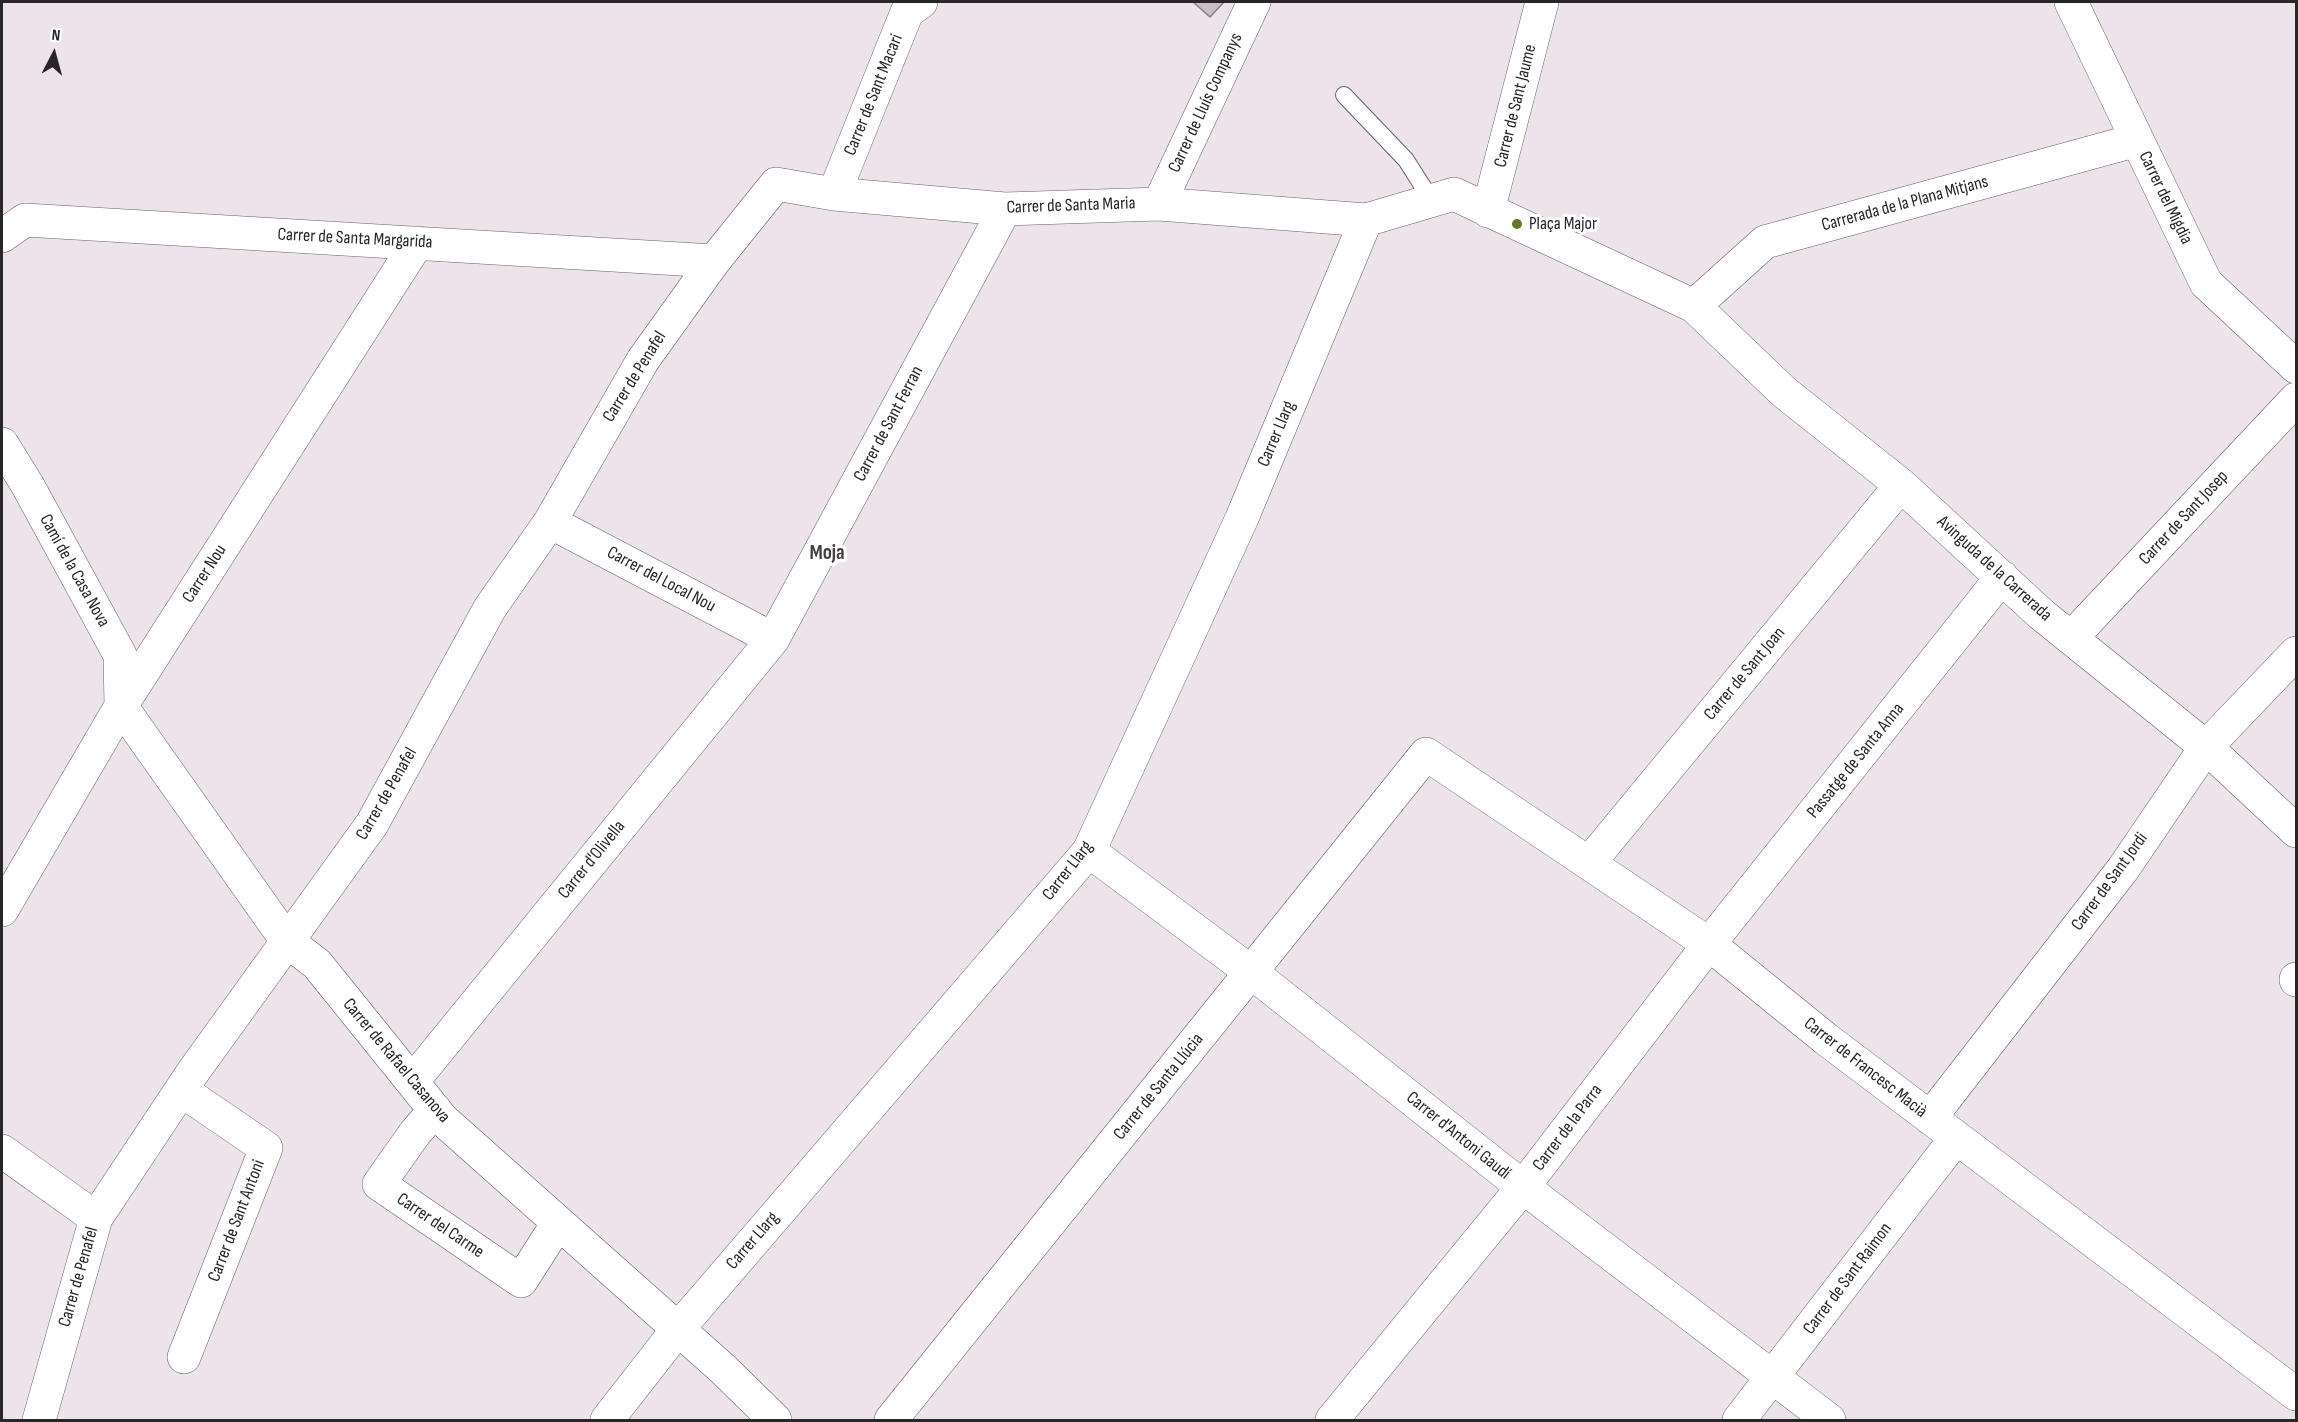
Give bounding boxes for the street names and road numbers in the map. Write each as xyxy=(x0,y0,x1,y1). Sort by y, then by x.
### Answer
street label: Carrer de Lluís Companys xyxy=(1164,30,1248,176)
street label: Carrer de Sant Macari xyxy=(840,31,908,159)
street label: Carrer de Sant Jaume xyxy=(1490,42,1542,170)
street label: Carrer del Migdia xyxy=(2133,148,2197,248)
street label: Carrerada de la Plana Mitjans xyxy=(1819,171,1991,237)
street label: Carrer de Santa Maria xyxy=(1006,193,1136,219)
street label: Carrer de Santa Margarida xyxy=(277,224,433,254)
street label: Carrer de Penafel xyxy=(599,328,671,426)
street label: Carrer de Sant Ferran xyxy=(850,363,928,485)
street label: Carrer Llarg xyxy=(1253,398,1301,470)
street label: Carrer de Sant Josep xyxy=(2135,466,2233,570)
street label: Camí de la Casa Nova xyxy=(34,511,114,631)
street label: Avinguda de la Carrerada xyxy=(1932,512,2056,626)
street label: Carrer Nou xyxy=(178,541,232,607)
street label: Carrer del Local Nou xyxy=(603,542,719,618)
street label: Carrer de Sant Joan xyxy=(1700,623,1790,725)
street label: Passatge de Santa Anna xyxy=(1803,699,1909,823)
street label: Carrer de Penafel xyxy=(352,744,422,844)
street label: Carrer d'Olivella xyxy=(554,816,630,904)
street label: Carrer de Sant Jordi xyxy=(2067,829,2153,935)
street label: Carrer Llarg xyxy=(1038,837,1098,905)
street label: Carrer de Rafael Casanova xyxy=(338,994,454,1128)
street label: Carrer de Francesc Macià xyxy=(1799,1013,1931,1123)
street label: Carrer de Santa Llúcia xyxy=(1109,1029,1209,1145)
street label: Carrer de la Parra xyxy=(1528,1081,1608,1175)
street label: Carrer d'Antoni Gaudí xyxy=(1402,1087,1514,1185)
street label: Carrer de Sant Antoni xyxy=(204,1157,270,1285)
street label: Carrer del Carme xyxy=(392,1189,488,1263)
street label: Carrer Llarg xyxy=(722,1208,784,1274)
street label: Carrer de Sant Raimon xyxy=(1799,1219,1897,1339)
street label: Carrer de Penafel xyxy=(54,1224,104,1330)

